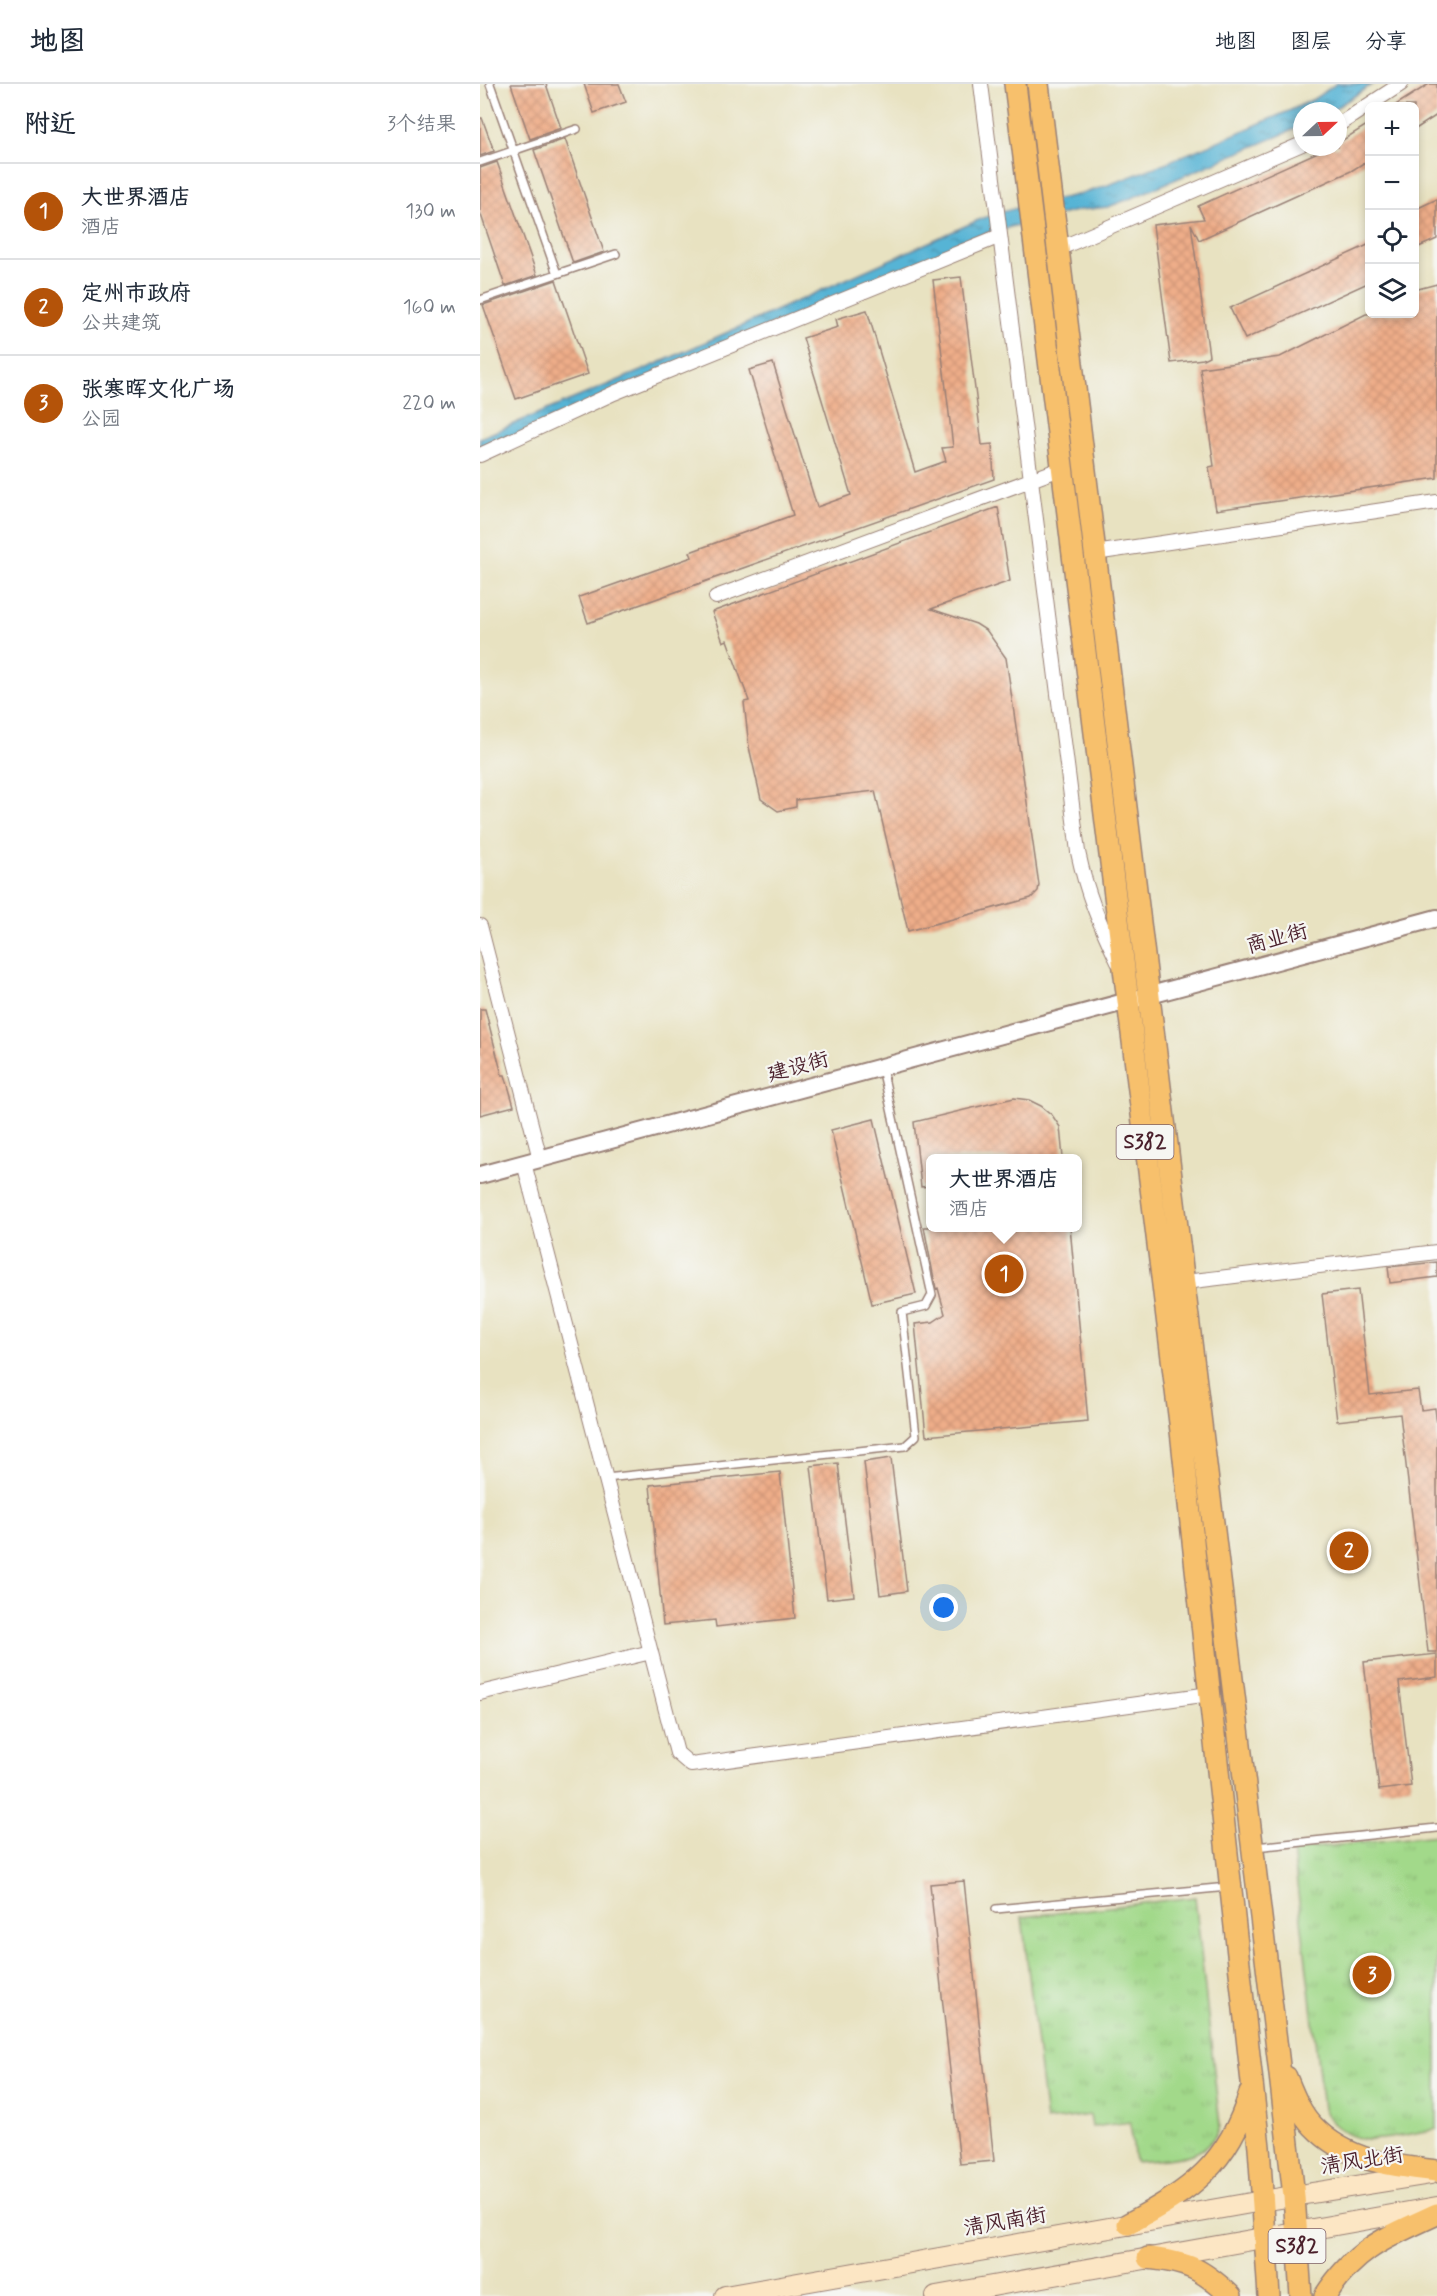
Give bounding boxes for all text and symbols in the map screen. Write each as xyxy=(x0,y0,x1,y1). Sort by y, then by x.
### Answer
text: 地图 xyxy=(30,24,86,61)
text: 地图 xyxy=(1215,28,1257,56)
text: 图层 xyxy=(1290,28,1332,56)
text: 分享 xyxy=(1365,28,1407,56)
north arrow xyxy=(1293,102,1347,156)
map controls xyxy=(1365,102,1419,318)
button: + xyxy=(1365,102,1419,156)
text: 附近 xyxy=(24,108,76,142)
text: 3个结果 xyxy=(387,111,456,138)
button: − xyxy=(1365,156,1419,210)
text: 大世界酒店 xyxy=(81,184,191,212)
text: 1 xyxy=(39,198,48,225)
text: 130 m xyxy=(405,198,456,225)
button: locate xyxy=(1365,210,1419,264)
text: 酒店 xyxy=(81,214,121,241)
button: layers xyxy=(1365,264,1419,318)
text: 定州市政府 xyxy=(81,280,191,308)
text: 2 xyxy=(39,294,48,321)
text: 160 m xyxy=(403,294,456,321)
text: 公共建筑 xyxy=(81,310,161,337)
text: 张寒晖文化广场 xyxy=(81,376,235,404)
text: 3 xyxy=(39,390,48,417)
text: 220 m xyxy=(402,390,456,417)
text: 公园 xyxy=(81,406,121,433)
street label: 商业街 xyxy=(1243,917,1311,961)
street label: 建设街 xyxy=(764,1045,832,1089)
road number: S382 xyxy=(1116,1125,1174,1159)
popup xyxy=(926,1154,1082,1232)
text: 大世界酒店 xyxy=(949,1166,1059,1194)
text: 酒店 xyxy=(949,1196,989,1223)
pin: 1 xyxy=(984,1252,1024,1296)
pin: 2 xyxy=(1330,1528,1368,1574)
your location xyxy=(929,1593,958,1622)
pin: 3 xyxy=(1352,1952,1392,1998)
street label: 清风北街 xyxy=(1318,2141,1406,2181)
street label: 清风南街 xyxy=(961,2201,1049,2243)
road number: S382 xyxy=(1268,2229,1326,2263)

